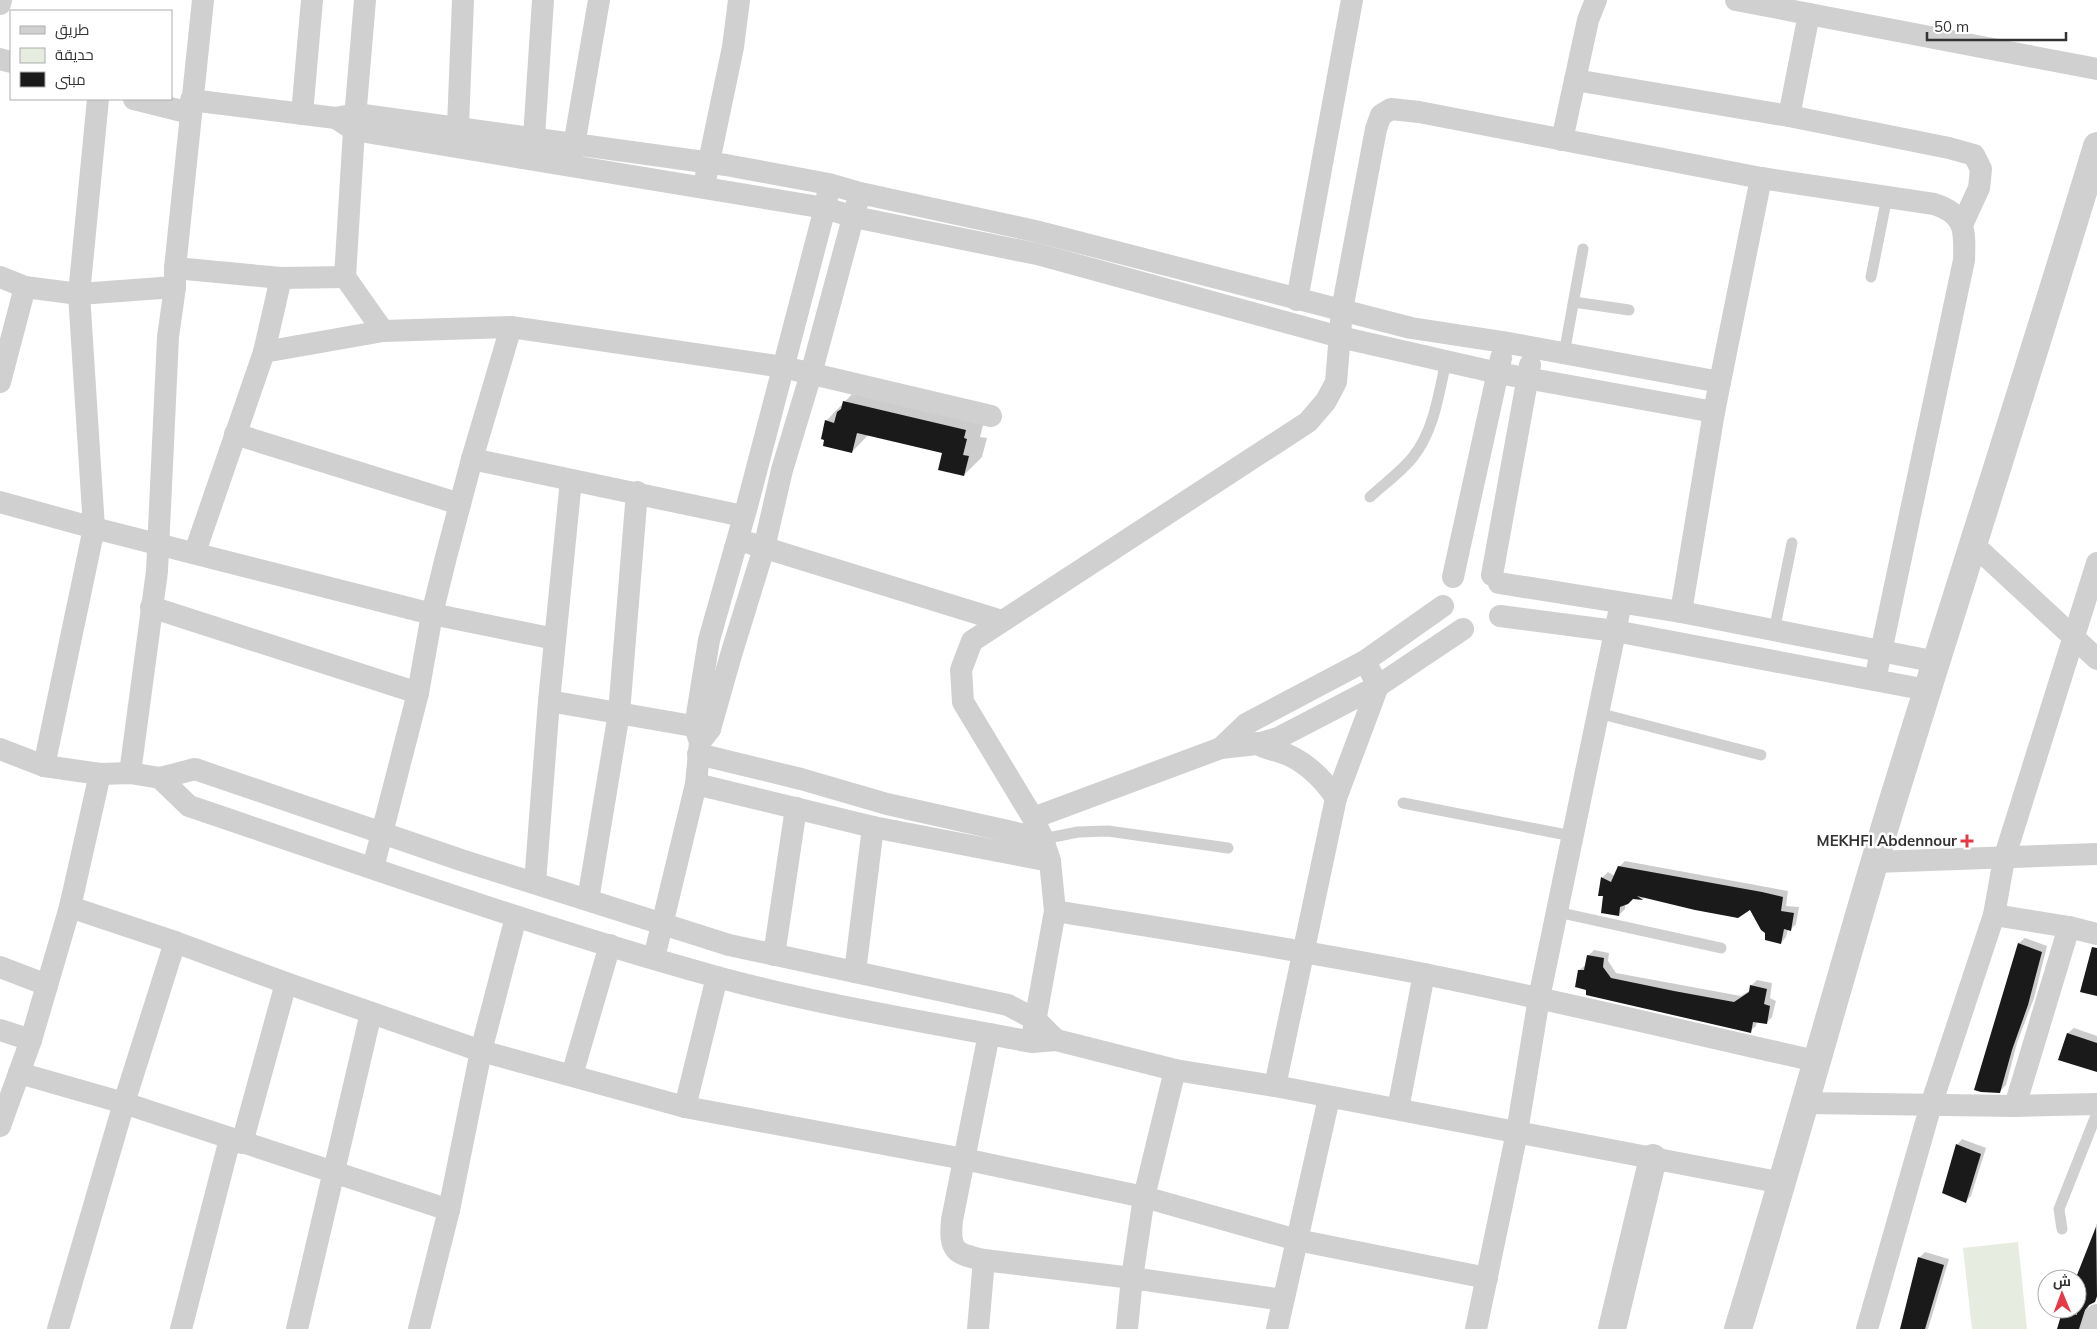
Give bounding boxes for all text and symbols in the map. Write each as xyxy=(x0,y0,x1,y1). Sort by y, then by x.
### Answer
legend xyxy=(10,10,172,100)
scale bar xyxy=(1927,10,2066,42)
text: 50 m xyxy=(1934,17,1969,36)
text: طريق xyxy=(55,20,89,40)
text: حديقة xyxy=(55,45,94,64)
text: مبنى xyxy=(55,70,86,90)
place label: MEKHFI Abdennour xyxy=(1817,831,1957,850)
marker: MEKHFI Abdennour xyxy=(1961,835,1973,847)
north arrow xyxy=(2037,1269,2087,1319)
text: ش xyxy=(2053,1272,2071,1290)

